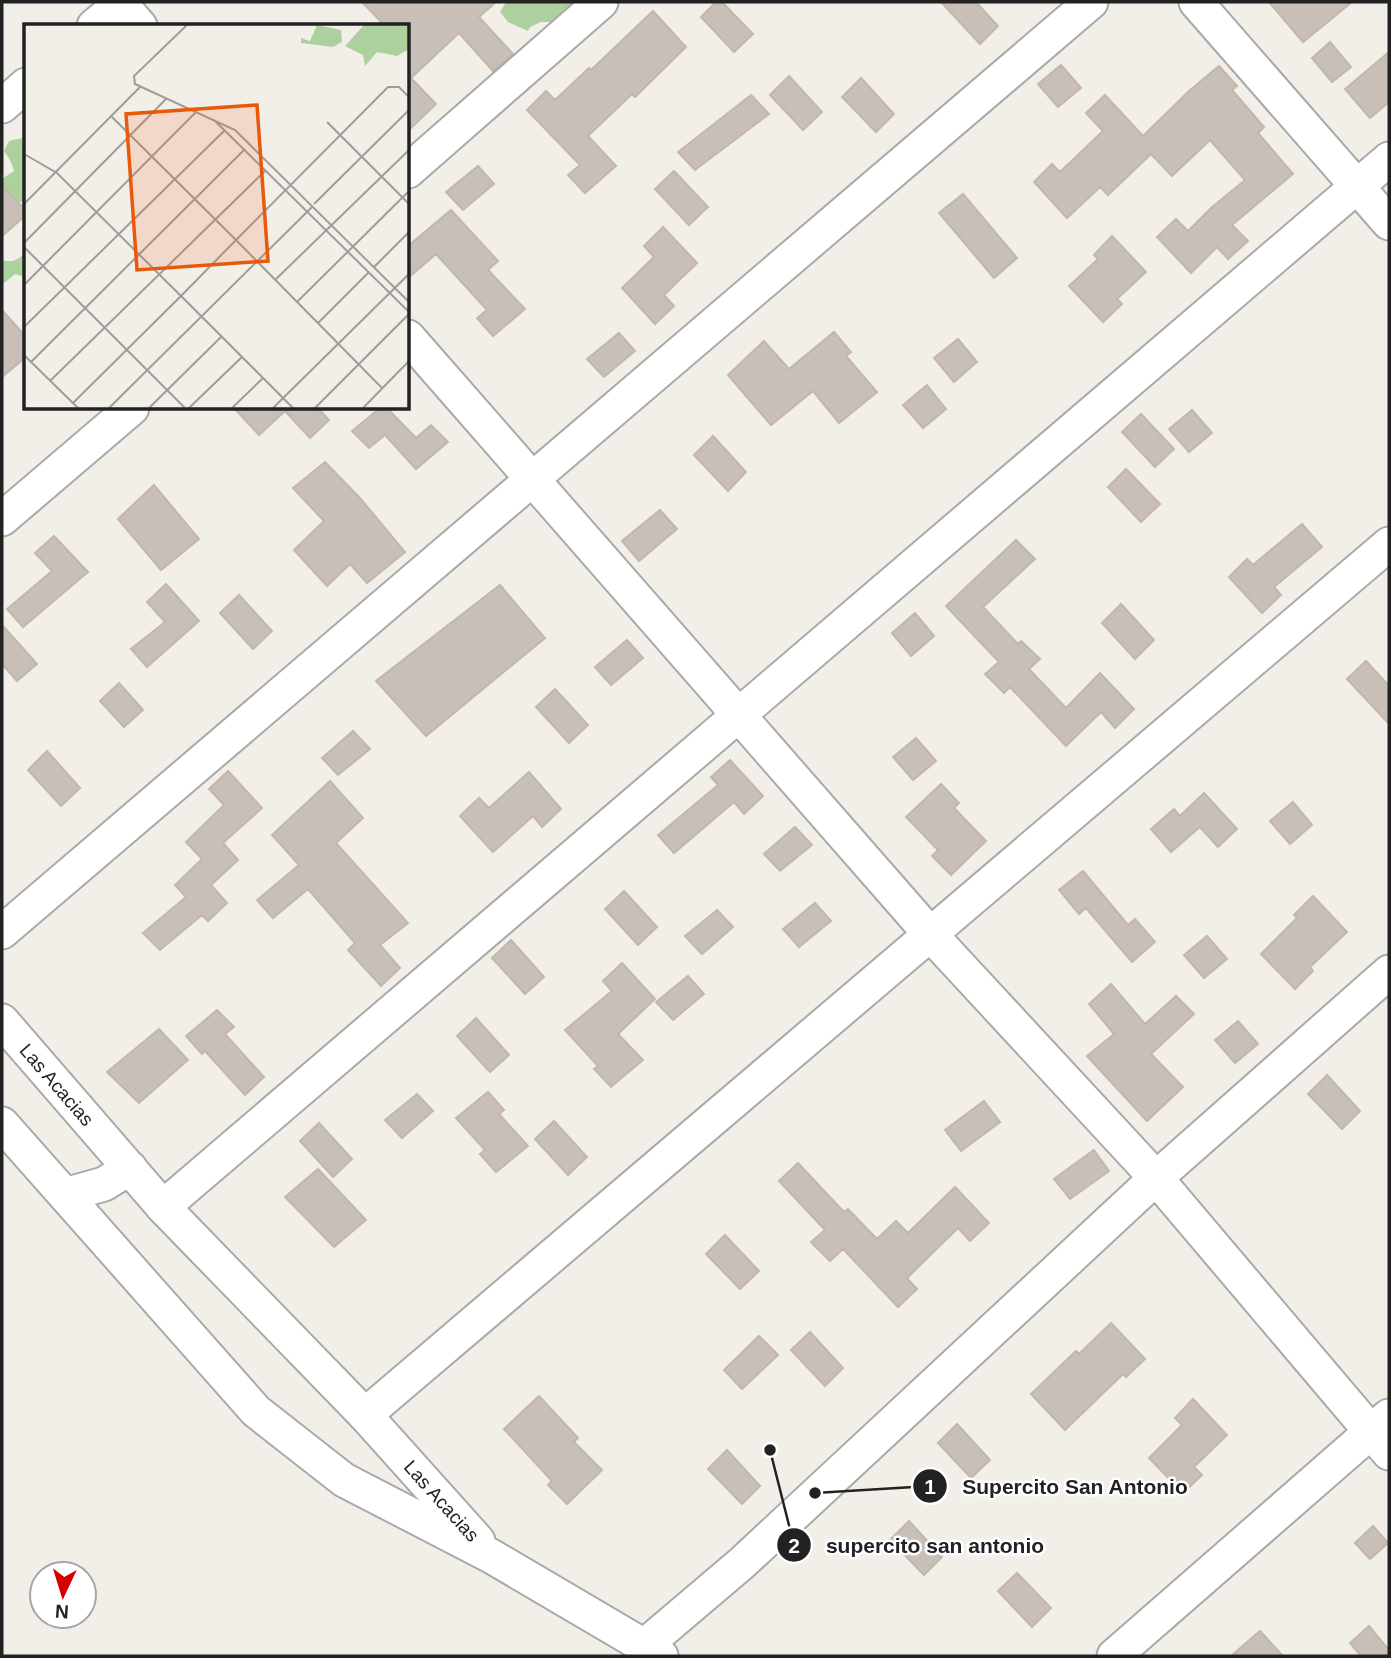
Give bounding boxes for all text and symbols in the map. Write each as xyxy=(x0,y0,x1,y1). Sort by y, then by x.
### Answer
inset map xyxy=(24,24,410,410)
street label: Las Acacias xyxy=(16,1039,98,1130)
street label: Las Acacias xyxy=(400,1456,484,1545)
callout: Supercito San Antonio xyxy=(913,1465,1202,1507)
text: 1 xyxy=(924,1475,936,1498)
text: Supercito San Antonio xyxy=(962,1475,1188,1498)
callout: supercito san antonio xyxy=(777,1524,1058,1566)
text: 2 xyxy=(788,1534,800,1557)
text: supercito san antonio xyxy=(826,1534,1044,1557)
north arrow xyxy=(28,1560,98,1630)
text: N xyxy=(54,1601,69,1622)

